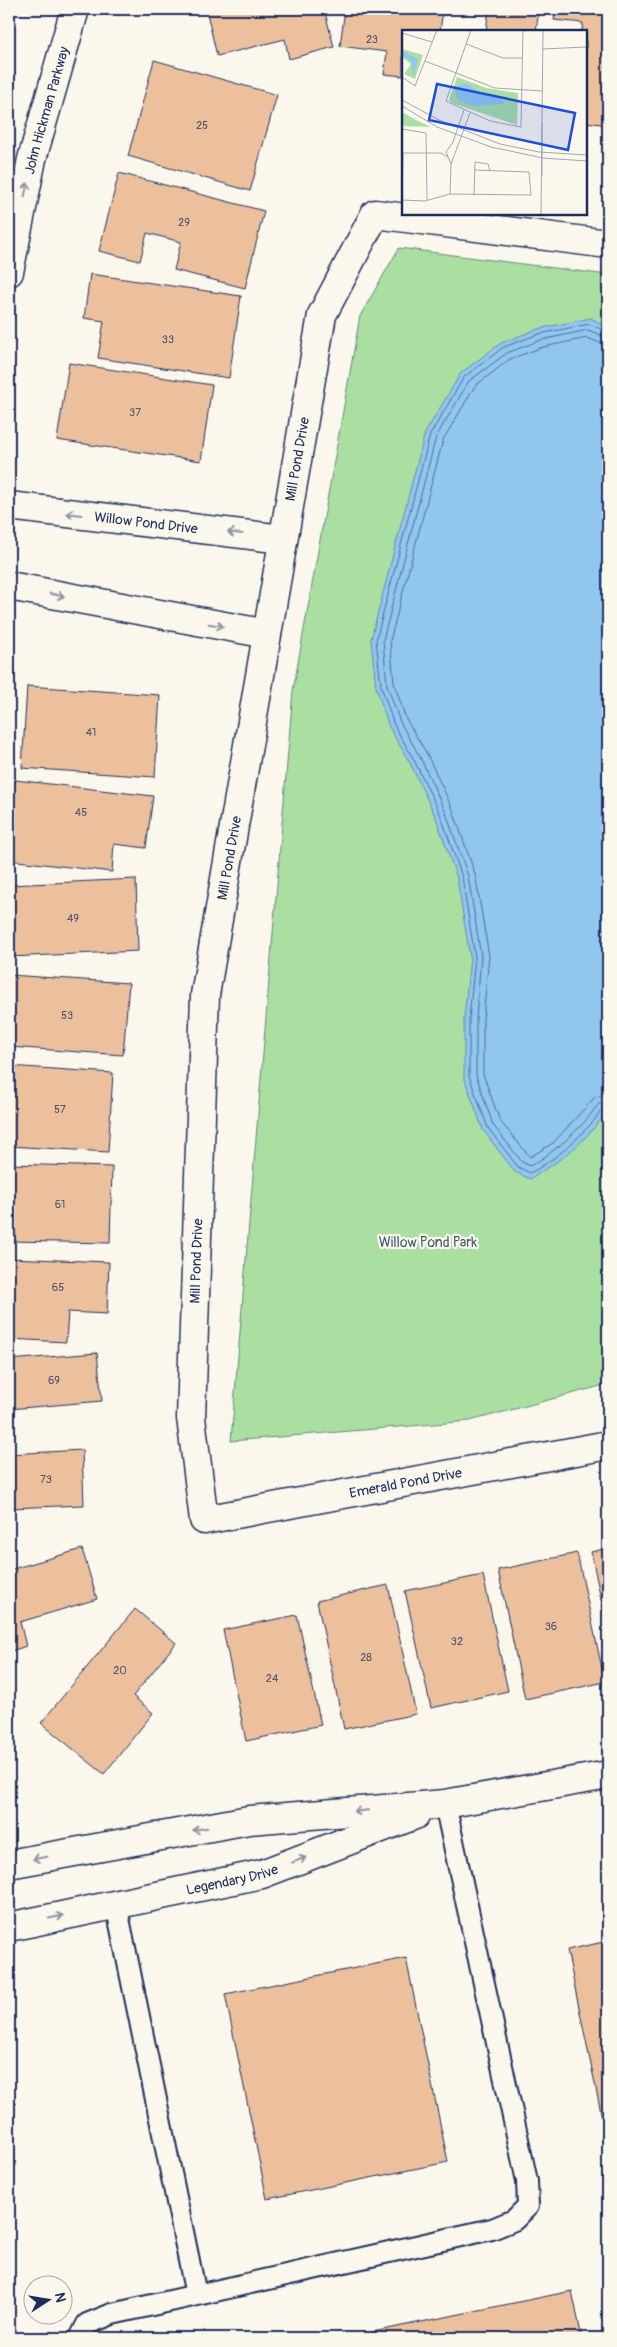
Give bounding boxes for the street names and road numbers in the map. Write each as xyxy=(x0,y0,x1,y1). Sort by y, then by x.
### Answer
street label: John Hickman Parkway xyxy=(21,45,73,176)
street label: Mill Pond Drive xyxy=(282,416,313,502)
street label: Willow Pond Drive xyxy=(93,508,199,538)
street label: Mill Pond Drive xyxy=(214,815,245,901)
street label: Mill Pond Drive xyxy=(187,1218,206,1304)
street label: Emerald Pond Drive xyxy=(348,1464,463,1502)
street label: Legendary Drive xyxy=(185,1861,281,1899)

